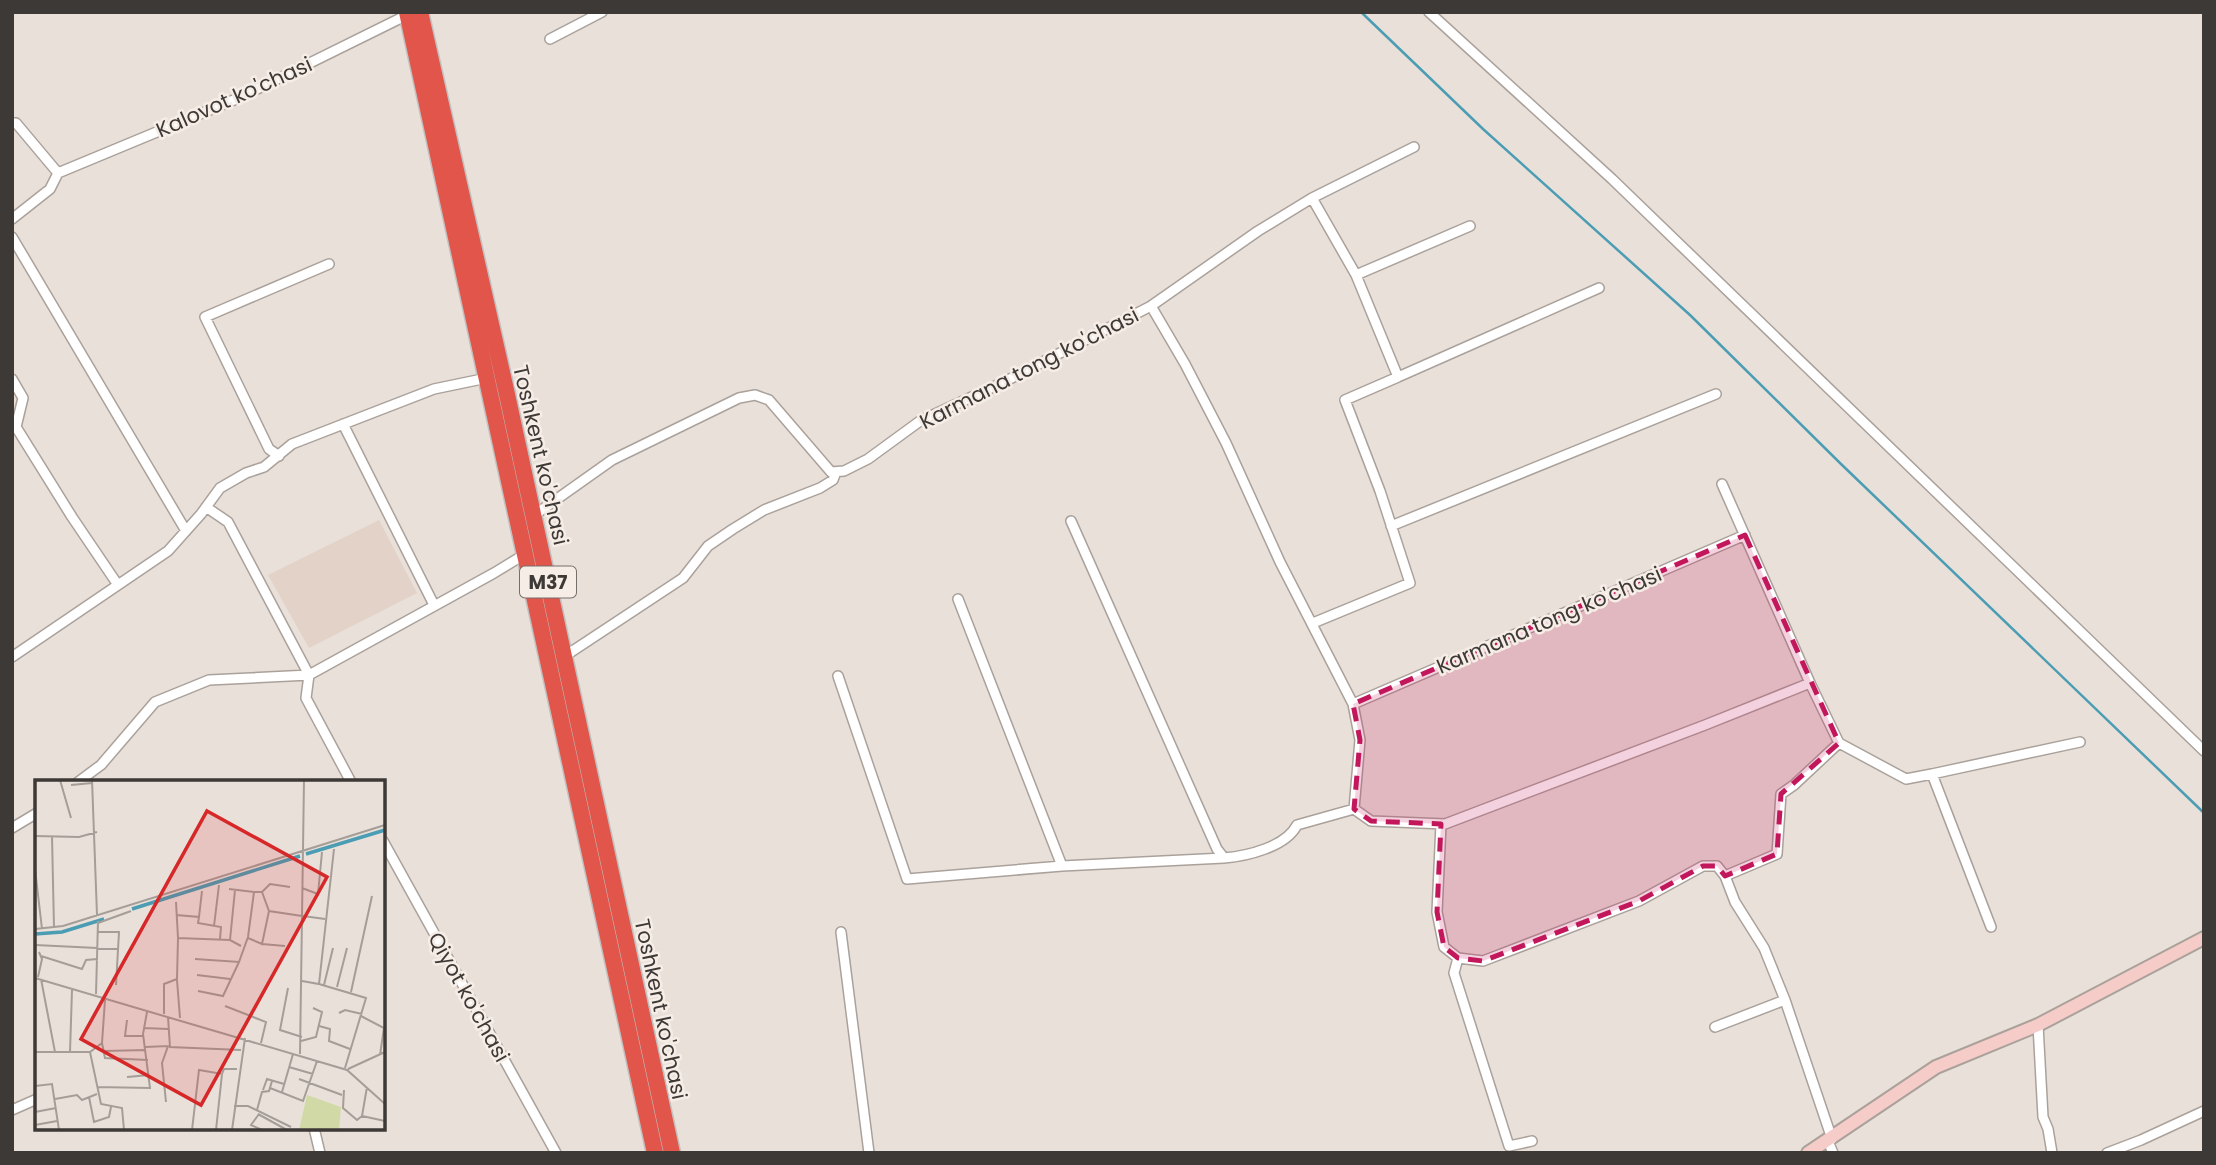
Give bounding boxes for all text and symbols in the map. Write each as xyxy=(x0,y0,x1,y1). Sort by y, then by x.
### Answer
street label: Kalovot ko'chasi xyxy=(151,50,317,144)
street label: Karmana tong ko'chasi xyxy=(915,300,1143,436)
street label: Toshkent ko'chasi xyxy=(506,362,576,548)
street label: Karmana tong ko'chasi xyxy=(1432,559,1666,681)
road number: M37 xyxy=(520,566,576,597)
inset map xyxy=(35,780,385,1130)
street label: Toshkent ko'chasi xyxy=(628,916,694,1102)
street label: Qiyot ko'chasi xyxy=(421,927,517,1067)

